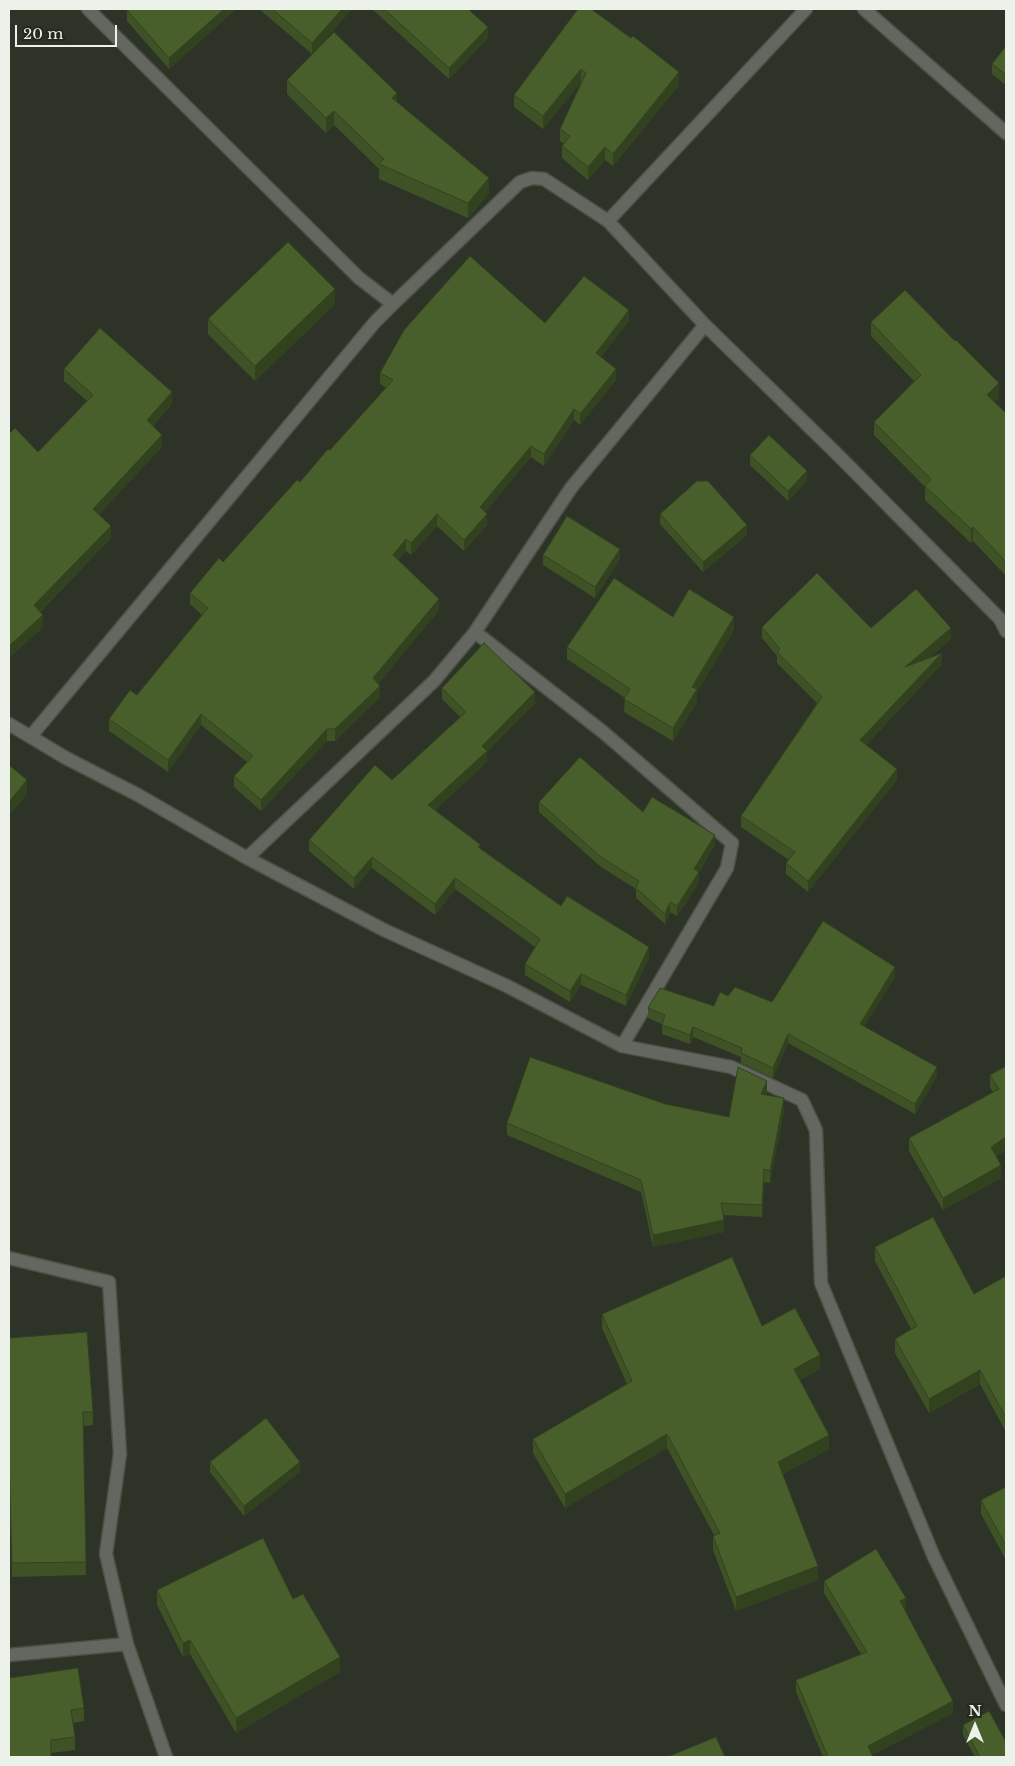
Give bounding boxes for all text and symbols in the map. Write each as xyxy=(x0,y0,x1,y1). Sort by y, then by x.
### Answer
scale bar xyxy=(18,15,120,47)
text: 20 m xyxy=(23,24,63,43)
north arrow xyxy=(950,1701,1000,1751)
text: N xyxy=(968,1702,982,1720)

